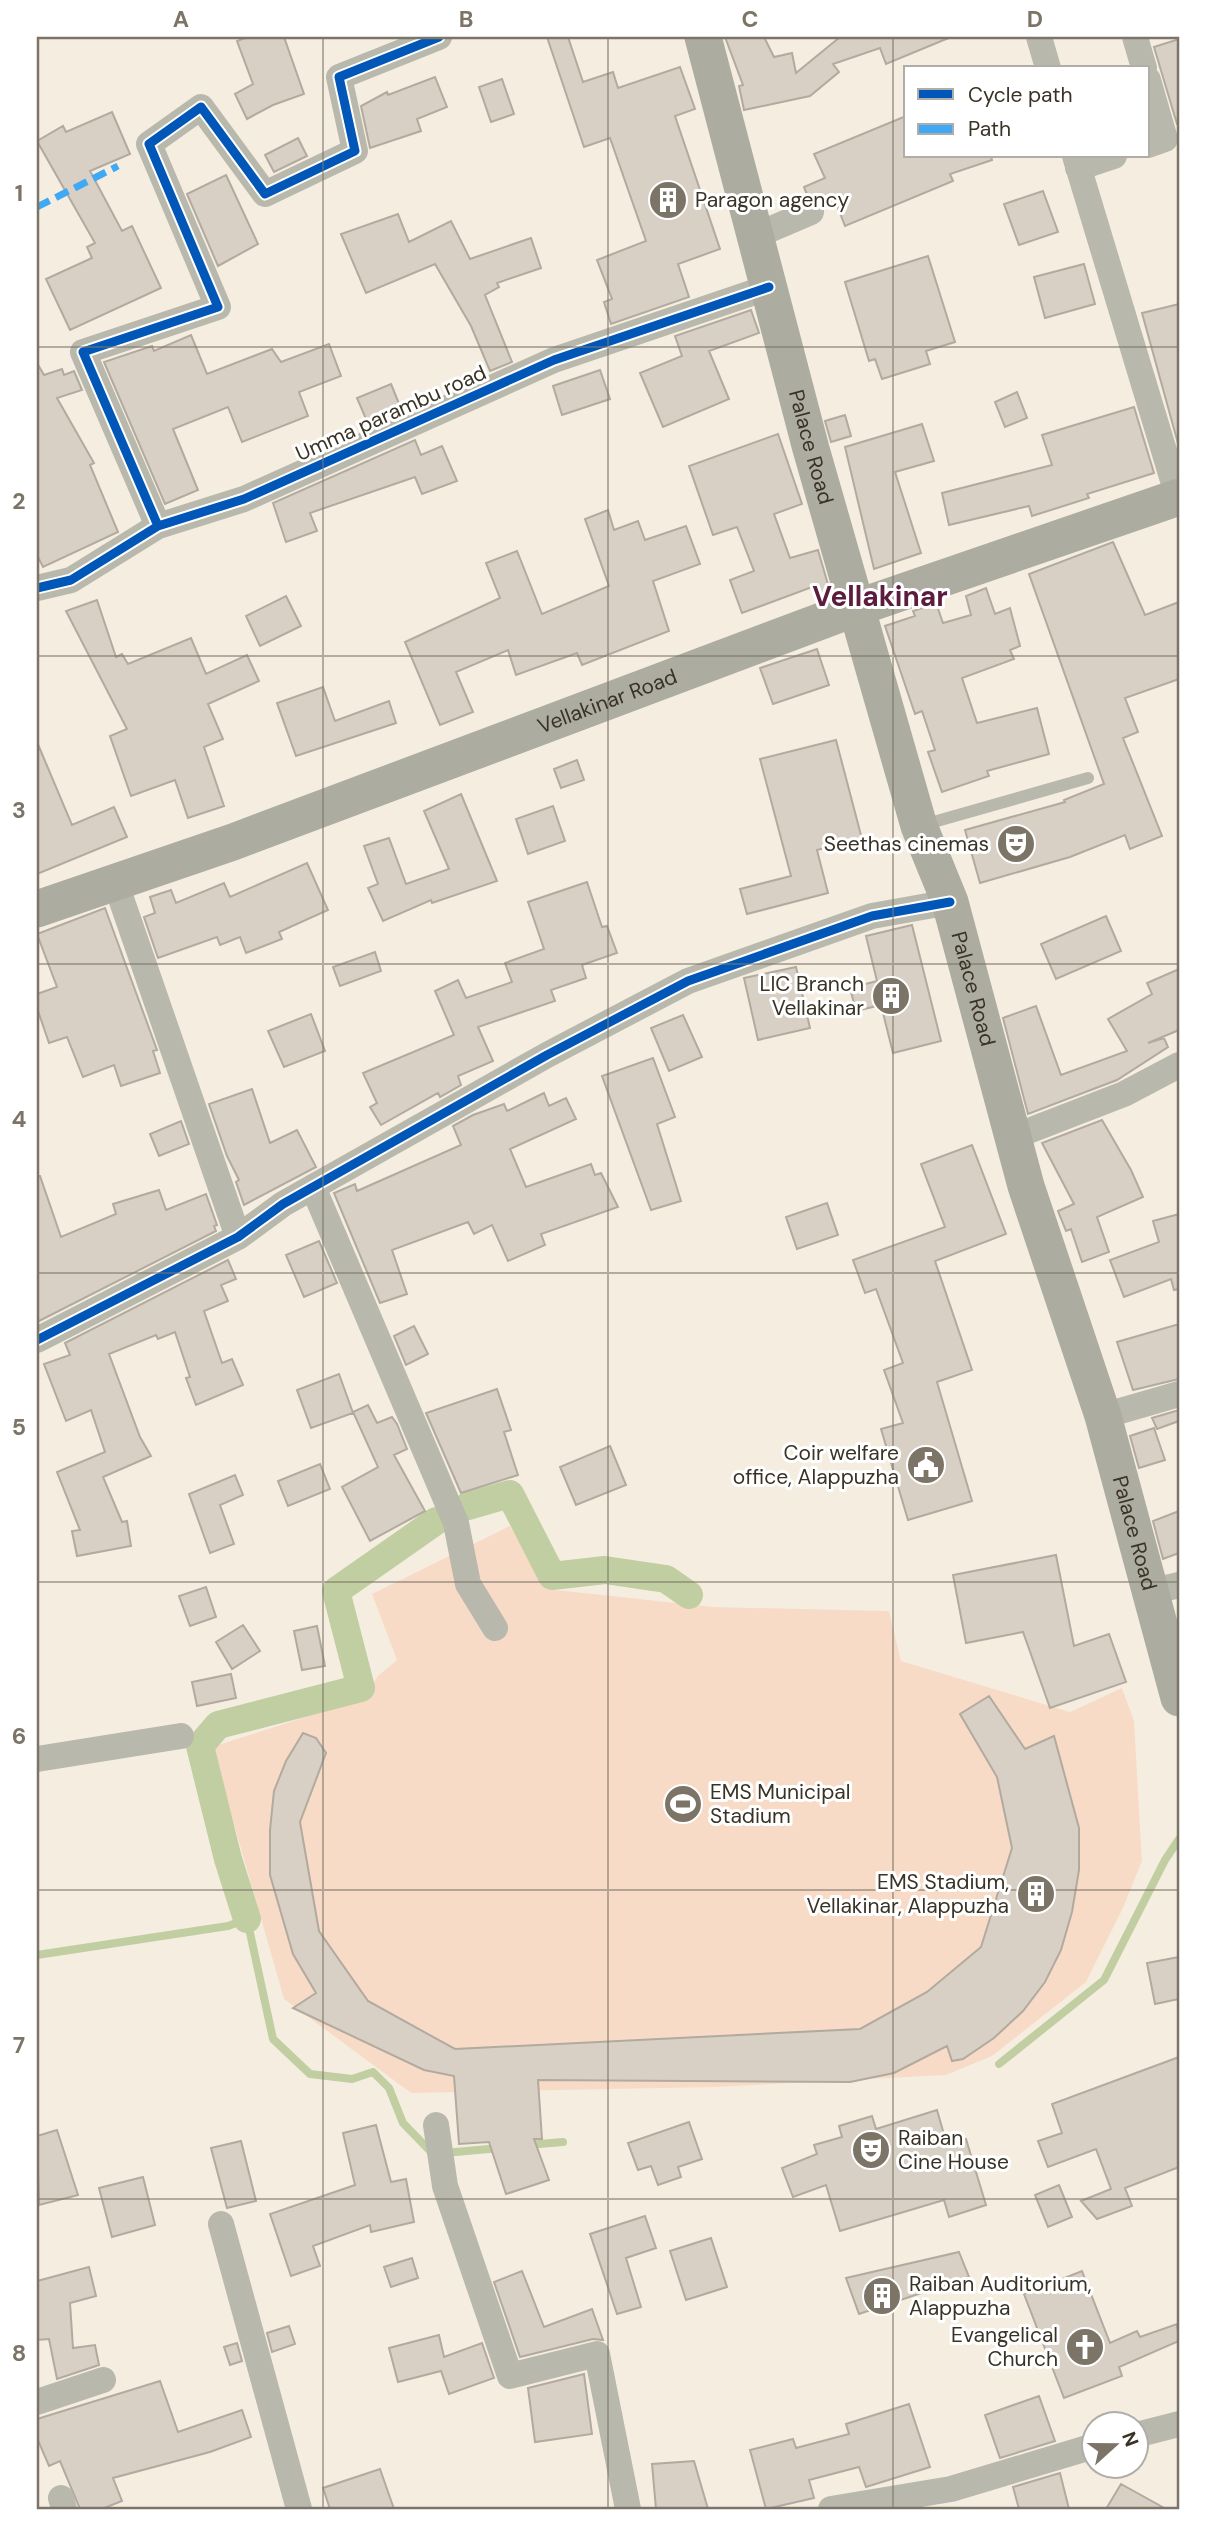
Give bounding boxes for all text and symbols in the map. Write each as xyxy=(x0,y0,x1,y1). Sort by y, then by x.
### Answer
text: A xyxy=(173,4,189,34)
text: B xyxy=(459,4,473,34)
text: C xyxy=(742,4,758,34)
text: D xyxy=(1027,4,1043,34)
legend xyxy=(904,66,1150,158)
text: Cycle path xyxy=(968,81,1073,109)
text: Path xyxy=(968,115,1011,143)
text: 1 xyxy=(15,178,23,208)
building icon: Paragon agency xyxy=(647,179,689,221)
place label: Paragon agency xyxy=(695,186,849,214)
street label: Umma parambu road xyxy=(291,358,491,468)
street label: Palace Road xyxy=(782,387,840,508)
text: 2 xyxy=(12,486,26,516)
district label: Vellakinar xyxy=(812,578,948,615)
street label: Vellakinar Road xyxy=(534,662,681,740)
text: 3 xyxy=(12,795,26,825)
theatre icon: Seethas cinemas xyxy=(995,823,1037,865)
place label: Seethas cinemas xyxy=(824,830,989,858)
street label: Palace Road xyxy=(944,928,1002,1049)
place label: LIC Branch Vellakinar xyxy=(759,970,864,1022)
building icon: LIC Branch Vellakinar xyxy=(870,975,912,1017)
text: 4 xyxy=(12,1104,27,1134)
text: 5 xyxy=(12,1412,26,1442)
place label: Coir welfare office, Alappuzha xyxy=(733,1439,899,1491)
public building icon: Coir welfare office, Alappuzha xyxy=(905,1444,947,1486)
street label: Palace Road xyxy=(1106,1473,1163,1594)
text: 6 xyxy=(12,1721,26,1751)
place label: EMS Municipal Stadium xyxy=(710,1778,850,1830)
sports icon: EMS Municipal Stadium xyxy=(662,1783,704,1825)
place label: EMS Stadium, Vellakinar, Alappuzha xyxy=(806,1868,1009,1920)
building icon: EMS Stadium, Vellakinar, Alappuzha xyxy=(1015,1873,1057,1915)
text: 7 xyxy=(13,2030,25,2060)
place label: Raiban Cine House xyxy=(898,2124,1009,2176)
theatre icon: Raiban Cine House xyxy=(850,2129,892,2171)
place label: Raiban Auditorium, Alappuzha xyxy=(909,2270,1092,2322)
building icon: Raiban Auditorium, Alappuzha xyxy=(861,2275,903,2317)
place label: Evangelical Church xyxy=(951,2321,1058,2373)
church icon: Evangelical Church xyxy=(1064,2326,1106,2368)
text: 8 xyxy=(12,2338,26,2368)
north arrow xyxy=(1080,2410,1150,2480)
text: N xyxy=(1116,2428,1145,2450)

